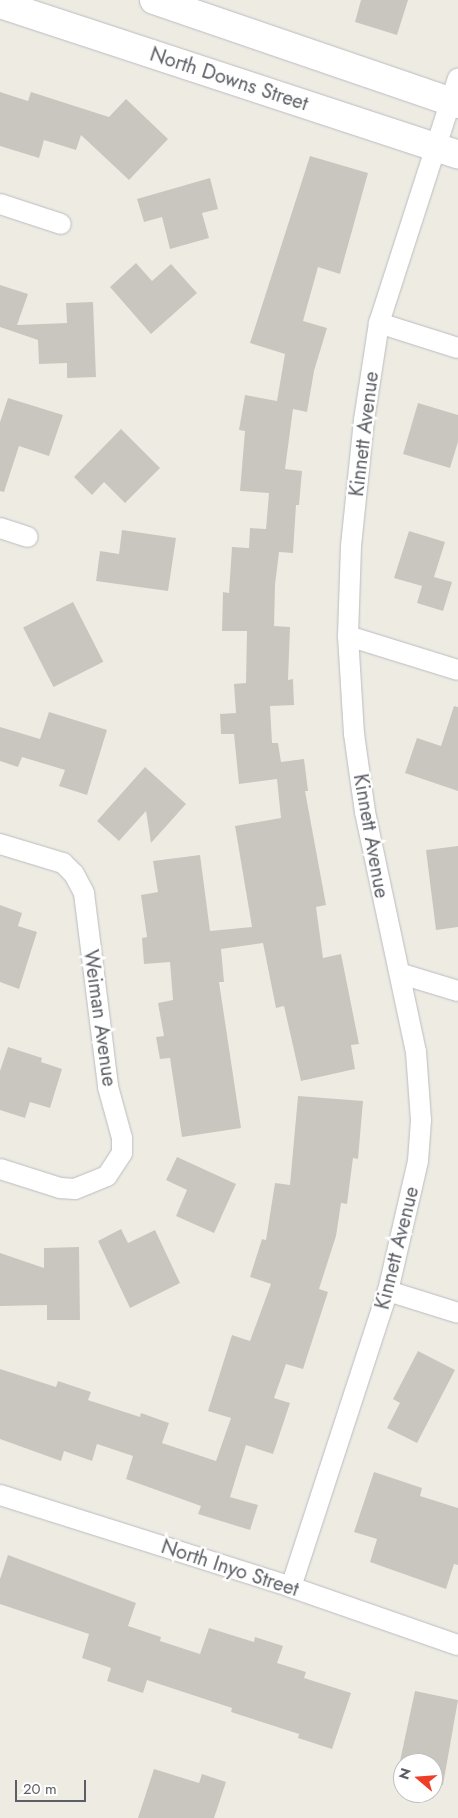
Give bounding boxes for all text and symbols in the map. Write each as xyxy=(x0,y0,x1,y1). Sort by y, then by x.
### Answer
street label: North Downs Street xyxy=(147,42,311,116)
street label: Kinnett Avenue xyxy=(344,370,384,498)
street label: Kinnett Avenue xyxy=(348,772,394,900)
street label: Weiman Avenue xyxy=(79,948,121,1088)
street label: Kinnett Avenue xyxy=(370,1184,424,1312)
street label: North Inyo Street xyxy=(158,1534,302,1602)
north arrow xyxy=(393,1753,443,1803)
text: N xyxy=(393,1765,416,1782)
scale bar xyxy=(18,1770,89,1802)
text: 20 m xyxy=(23,1778,57,1800)

